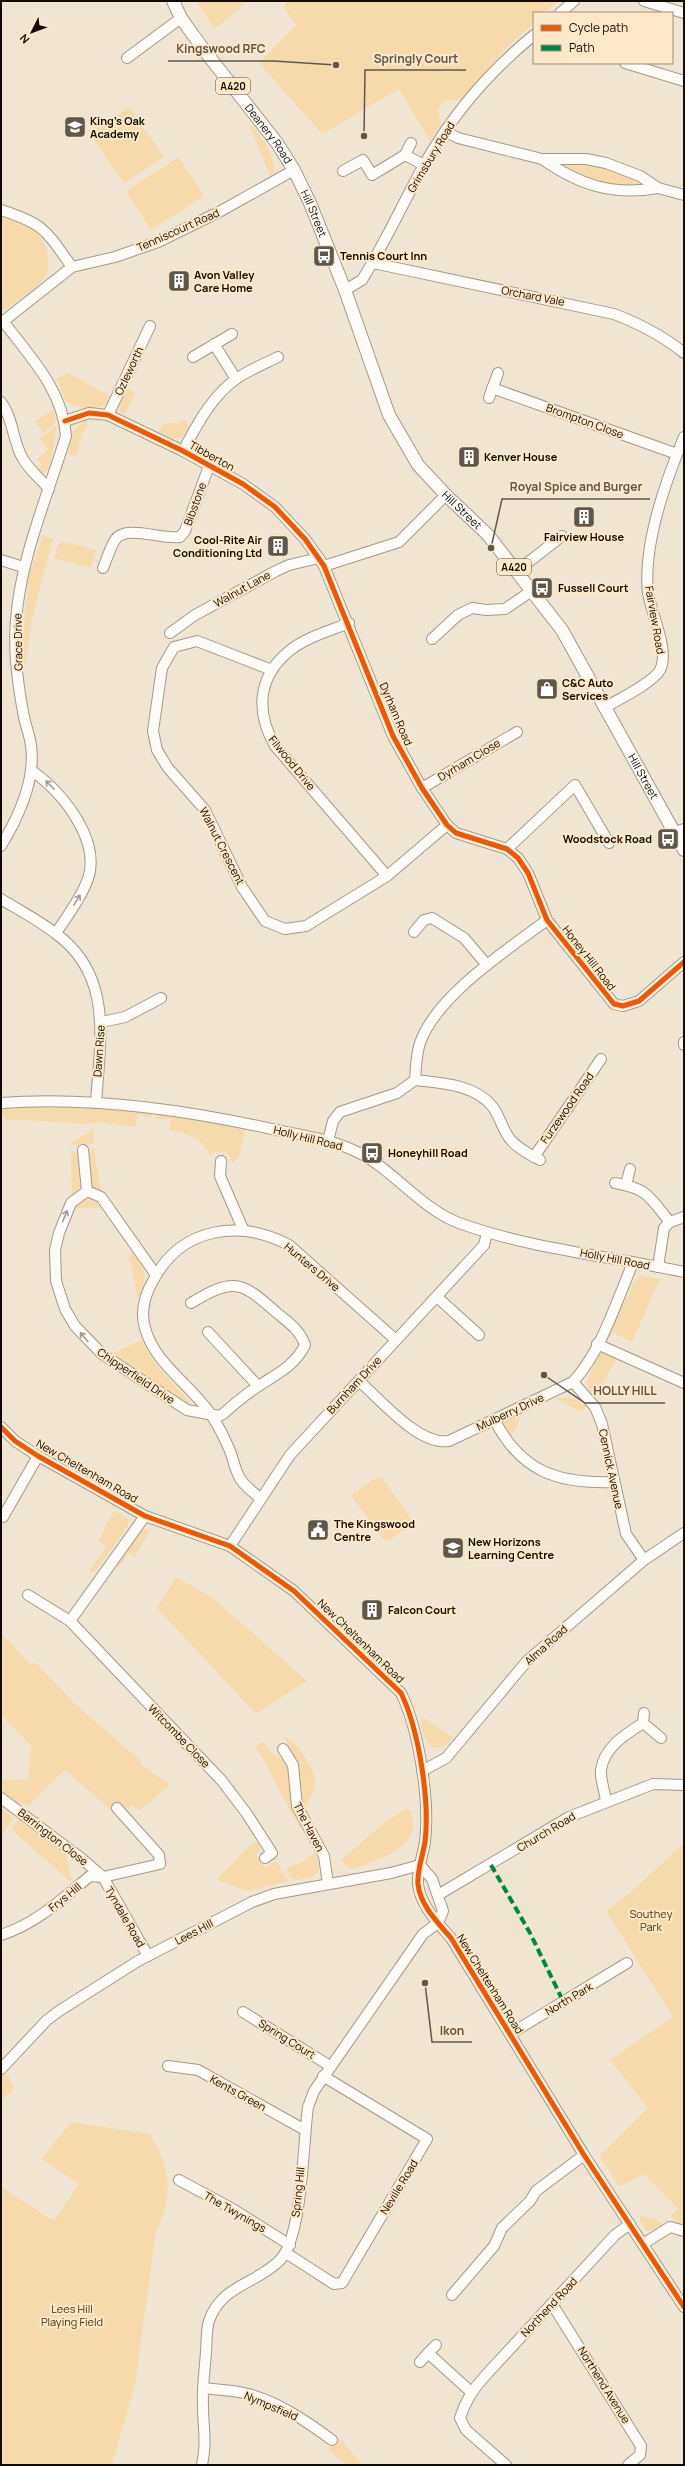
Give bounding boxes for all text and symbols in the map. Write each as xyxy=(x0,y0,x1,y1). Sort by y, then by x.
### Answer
north arrow xyxy=(12,12,52,52)
legend xyxy=(533,12,673,64)
text: Cycle path xyxy=(569,19,628,36)
text: N xyxy=(16,31,32,47)
callout: Kingswood RFC xyxy=(168,37,274,61)
text: Path xyxy=(569,39,595,56)
text: Kingswood RFC xyxy=(176,40,266,57)
callout: Springly Court xyxy=(365,46,466,70)
text: Springly Court xyxy=(374,50,458,67)
road number: A420 xyxy=(216,78,250,94)
street label: Deanery Road xyxy=(242,100,296,166)
place label: King's Oak Academy xyxy=(90,113,146,141)
school or university icon: King's Oak Academy xyxy=(62,114,88,140)
street label: Grimsbury Road xyxy=(403,118,458,195)
street label: Hill Street xyxy=(298,187,331,239)
street label: Tenniscourt Road xyxy=(134,205,221,254)
bus stop icon: Tennis Court Inn xyxy=(311,243,337,269)
place label: Tennis Court Inn xyxy=(340,248,427,263)
place label: Avon Valley Care Home xyxy=(194,267,255,295)
building icon: Avon Valley Care Home xyxy=(166,268,192,294)
street label: Orchard Vale xyxy=(500,282,567,309)
street label: Ozleworth xyxy=(111,344,146,398)
street label: Brompton Close xyxy=(544,400,627,442)
street label: Tibberton xyxy=(187,437,238,474)
building icon: Kenver House xyxy=(456,444,482,470)
place label: Kenver House xyxy=(484,449,558,464)
callout: Royal Spice and Burger xyxy=(502,475,650,499)
text: Royal Spice and Burger xyxy=(510,478,642,495)
street label: Bibstone xyxy=(180,480,209,528)
street label: Hill Street xyxy=(439,487,485,532)
building icon: Fairview House xyxy=(571,504,597,530)
place label: Fairview House xyxy=(544,529,624,544)
place label: Cool-Rite Air Conditioning Ltd xyxy=(173,532,263,560)
building icon: Cool-Rite Air Conditioning Ltd xyxy=(265,533,291,559)
road number: A420 xyxy=(497,559,531,575)
street label: Walnut Lane xyxy=(211,567,273,610)
bus stop icon: Fussell Court xyxy=(529,575,555,601)
place label: Fussell Court xyxy=(558,580,629,595)
street label: Fairview Road xyxy=(642,585,669,655)
street label: Grace Drive xyxy=(9,612,26,671)
place label: C&C Auto Services xyxy=(562,675,614,703)
shop icon: C&C Auto Services xyxy=(534,676,560,702)
street label: Dyrham Road xyxy=(376,680,417,748)
street label: Filwood Drive xyxy=(266,732,319,794)
street label: Dyrham Close xyxy=(435,735,503,784)
street label: Hill Street xyxy=(625,751,662,802)
one-way arrow xyxy=(45,780,55,790)
street label: Walnut Crescent xyxy=(196,804,248,887)
bus stop icon: Woodstock Road xyxy=(655,826,681,852)
place label: Woodstock Road xyxy=(563,831,652,846)
one-way arrow xyxy=(73,894,81,906)
street label: Honey Hill Road xyxy=(559,922,619,993)
street label: Dawn Rise xyxy=(89,1024,108,1078)
street label: Furzewood Road xyxy=(536,1069,597,1146)
street label: Holly Hill Road xyxy=(272,1122,344,1153)
bus stop icon: Honeyhill Road xyxy=(359,1140,385,1166)
place label: Honeyhill Road xyxy=(388,1145,468,1160)
one-way arrow xyxy=(62,1211,70,1223)
street label: Hunters Drive xyxy=(281,1239,344,1295)
street label: Holly Hill Road xyxy=(579,1244,651,1273)
one-way arrow xyxy=(80,1332,89,1342)
street label: Chipperfield Drive xyxy=(95,1344,178,1407)
street label: Burnham Drive xyxy=(323,1352,385,1417)
callout: HOLLY HILL xyxy=(585,1379,665,1403)
text: HOLLY HILL xyxy=(593,1382,657,1399)
street label: Mulberry Drive xyxy=(474,1389,546,1434)
street label: Cennick Avenue xyxy=(596,1428,627,1511)
street label: New Cheltenham Road xyxy=(34,1435,141,1506)
place label: The Kingswood Centre xyxy=(334,1516,415,1544)
public building icon: The Kingswood Centre xyxy=(305,1517,331,1543)
place label: New Horizons Learning Centre xyxy=(468,1534,554,1562)
school or university icon: New Horizons Learning Centre xyxy=(440,1535,466,1561)
street label: New Cheltenham Road xyxy=(315,1595,408,1686)
building icon: Falcon Court xyxy=(359,1597,385,1623)
place label: Falcon Court xyxy=(388,1602,456,1617)
street label: Alma Road xyxy=(521,1621,570,1668)
street label: Witcombe Close xyxy=(145,1701,214,1771)
street label: The Haven xyxy=(291,1800,328,1854)
street label: Barrington Close xyxy=(15,1805,92,1869)
street label: Church Road xyxy=(514,1808,578,1855)
street label: Frys Hill xyxy=(45,1879,84,1915)
street label: Tyndale Road xyxy=(102,1884,149,1950)
park label: Southey Park xyxy=(630,1906,673,1934)
street label: Lees Hill xyxy=(172,1915,216,1948)
street label: New Cheltenham Road xyxy=(454,1931,527,2036)
street label: North Park xyxy=(542,1978,596,2019)
street label: Spring Court xyxy=(256,2015,319,2062)
callout: Ikon xyxy=(432,2018,472,2042)
text: Ikon xyxy=(440,2022,464,2039)
street label: Kents Green xyxy=(207,2071,269,2114)
street label: Neville Road xyxy=(376,2156,421,2217)
street label: Spring Hill xyxy=(287,2166,308,2218)
street label: The Twynings xyxy=(201,2188,269,2236)
street label: Northend Road xyxy=(517,2274,580,2340)
park label: Lees Hill Playing Field xyxy=(41,2301,103,2329)
street label: Northend Avenue xyxy=(575,2343,634,2427)
street label: Nympsfield xyxy=(242,2387,300,2424)

